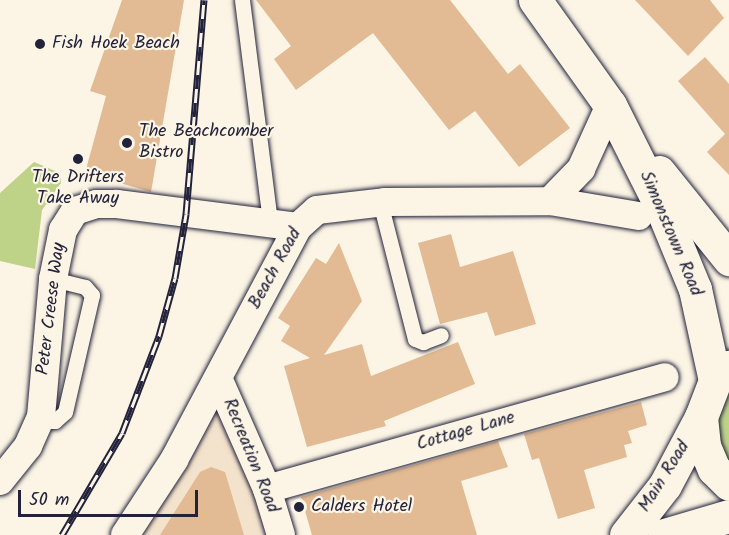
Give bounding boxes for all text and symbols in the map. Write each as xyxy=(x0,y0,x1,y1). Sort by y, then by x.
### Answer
place label: Fish Hoek Beach xyxy=(52,33,180,55)
marker: Fish Hoek Beach xyxy=(33,37,47,51)
place label: The Beachcomber Bistro xyxy=(139,122,273,164)
marker: The Beachcomber Bistro xyxy=(120,136,134,150)
marker: The Drifters Take Away xyxy=(71,152,85,166)
place label: The Drifters Take Away xyxy=(32,168,124,210)
street label: Simonstown Road xyxy=(634,168,706,300)
street label: Beach Road xyxy=(245,225,307,313)
street label: Peter Creese Way xyxy=(33,242,71,376)
street label: Recreation Road xyxy=(217,396,283,516)
street label: Cottage Lane xyxy=(414,408,518,456)
street label: Main Road xyxy=(635,437,695,517)
scale bar xyxy=(21,478,201,516)
text: 50 m xyxy=(29,486,69,515)
place label: Calders Hotel xyxy=(311,496,412,518)
marker: Calders Hotel xyxy=(292,500,306,514)

